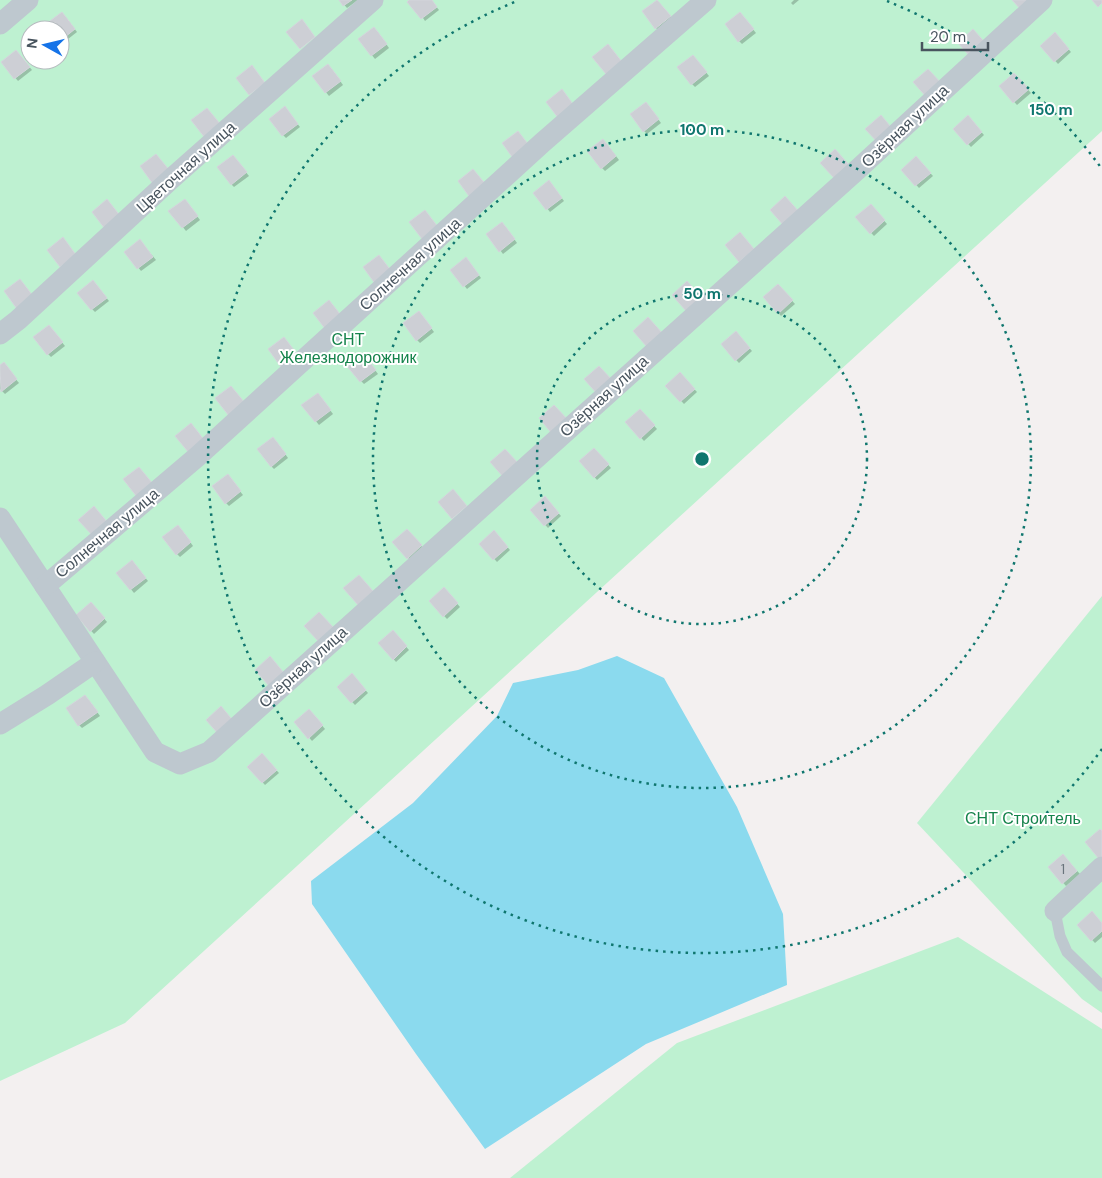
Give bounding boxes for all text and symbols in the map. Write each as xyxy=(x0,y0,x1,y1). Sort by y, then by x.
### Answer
north arrow xyxy=(20,20,70,70)
scale bar xyxy=(922,20,988,52)
text: 20 m xyxy=(930,27,966,47)
text: N xyxy=(23,37,42,50)
street label: Озёрная улица xyxy=(857,80,953,172)
text: 150 m xyxy=(1030,100,1073,120)
street label: Цветочная улица xyxy=(132,117,240,217)
text: 100 m xyxy=(680,120,724,140)
street label: Солнечная улица xyxy=(355,213,465,315)
text: 50 m xyxy=(683,284,721,304)
park label: СНТ Железнодорожник xyxy=(280,329,417,368)
street label: Озёрная улица xyxy=(555,351,653,441)
centre of rings xyxy=(693,450,711,468)
street label: Солнечная улица xyxy=(51,483,163,583)
street label: Озёрная улица xyxy=(254,622,352,712)
park label: СНТ Строитель xyxy=(965,808,1081,829)
house number: 1 xyxy=(1061,860,1065,878)

